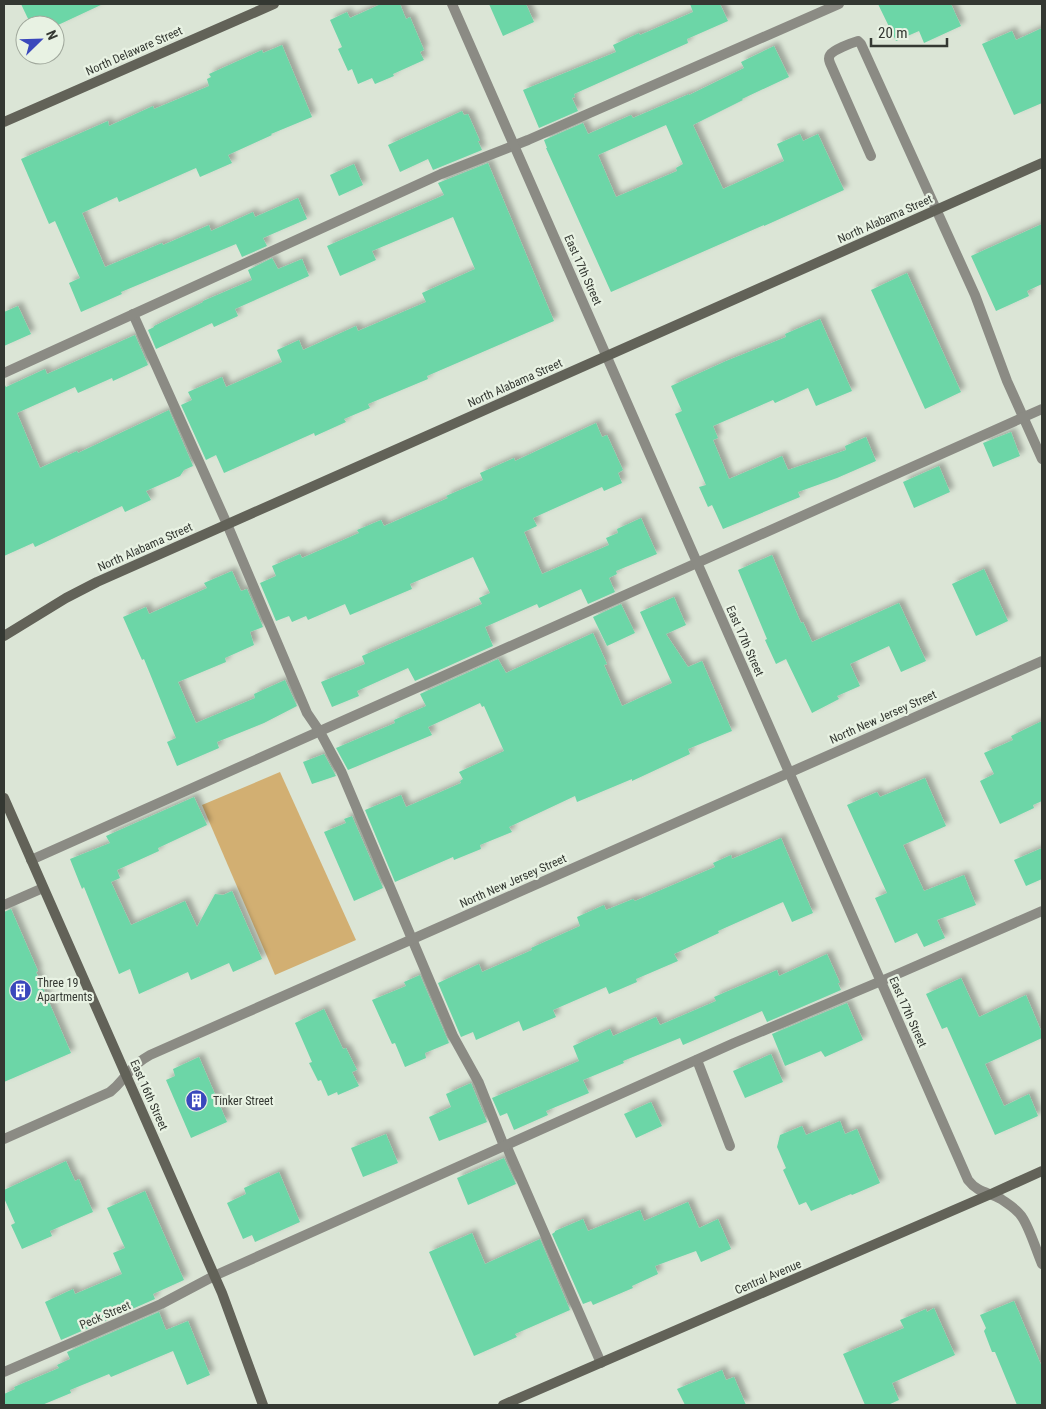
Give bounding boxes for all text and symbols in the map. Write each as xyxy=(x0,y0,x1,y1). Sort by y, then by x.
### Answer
north arrow xyxy=(15,15,65,65)
scale bar xyxy=(871,15,947,47)
street label: North Delaware Street xyxy=(84,23,185,79)
text: 20 m xyxy=(878,24,908,42)
text: N xyxy=(43,28,61,42)
street label: North Alabama Street xyxy=(835,192,935,246)
street label: East 17th Street xyxy=(561,233,605,308)
street label: North Alabama Street xyxy=(465,356,565,410)
street label: North Alabama Street xyxy=(95,520,195,574)
street label: East 17th Street xyxy=(723,604,767,679)
street label: North New Jersey Street xyxy=(828,687,939,747)
street label: North New Jersey Street xyxy=(458,851,569,911)
street label: East 17th Street xyxy=(886,975,930,1050)
place label: Three 19 Apartments xyxy=(37,976,93,1004)
building icon: Three 19 Apartments xyxy=(9,978,33,1002)
street label: East 16th Street xyxy=(127,1058,171,1133)
building icon: Tinker Street xyxy=(185,1089,209,1113)
place label: Tinker Street xyxy=(213,1094,274,1108)
street label: Central Avenue xyxy=(733,1257,804,1297)
street label: Peck Street xyxy=(77,1298,133,1332)

